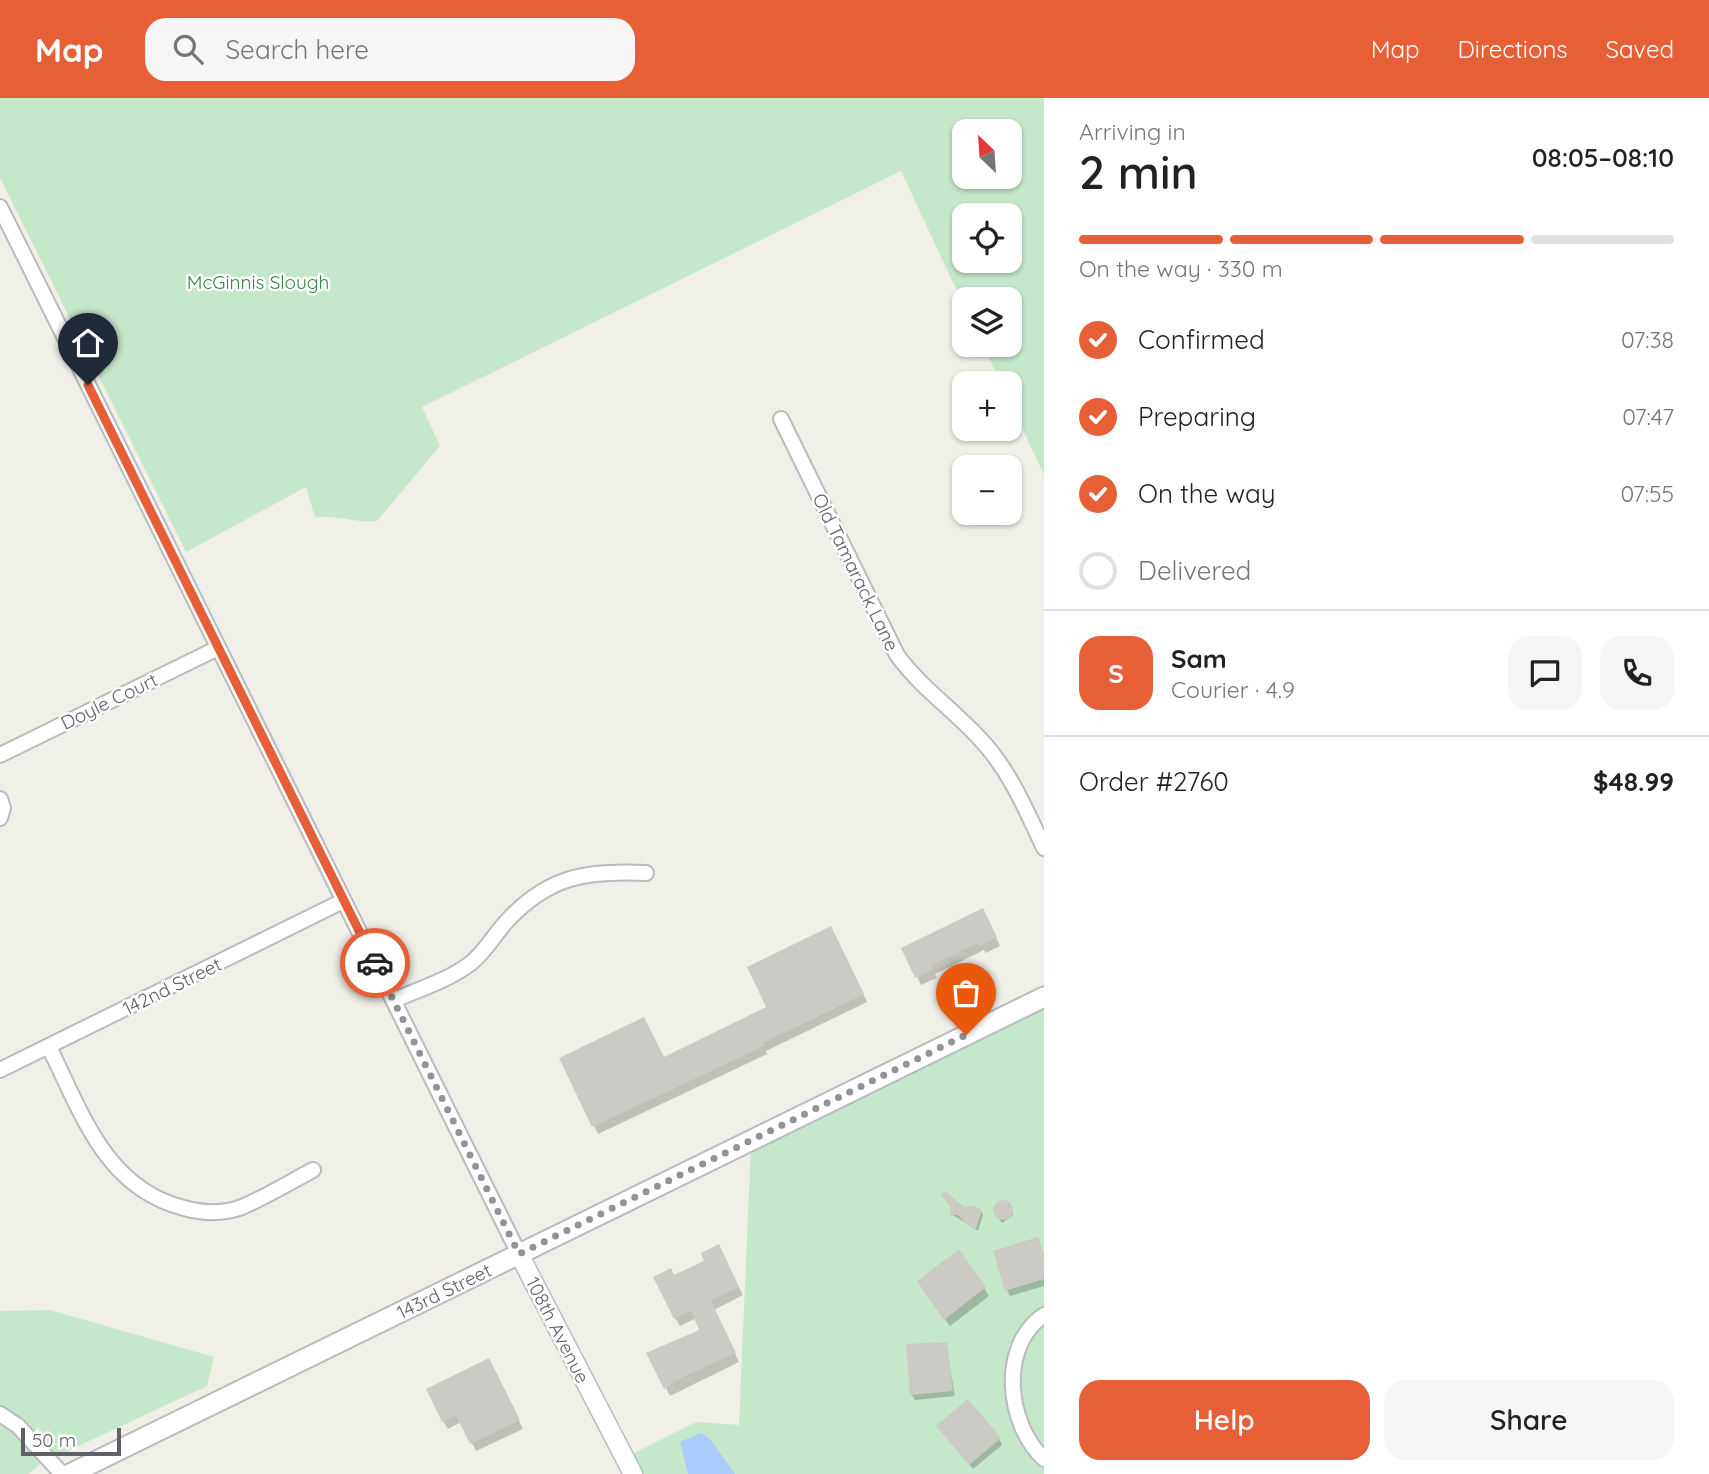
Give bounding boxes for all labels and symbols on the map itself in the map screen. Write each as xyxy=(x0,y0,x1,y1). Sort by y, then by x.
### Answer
north arrow xyxy=(952,119,1022,189)
park label: McGinnis Slough xyxy=(187,270,329,294)
pin xyxy=(58,313,118,385)
street label: Old Tamarack Lane xyxy=(807,489,905,655)
street label: Doyle Court xyxy=(57,667,161,735)
courier xyxy=(340,928,410,998)
street label: 142nd Street xyxy=(119,952,225,1020)
pin xyxy=(936,963,996,1035)
street label: 143rd Street xyxy=(393,1258,495,1324)
street label: 108th Avenue xyxy=(521,1273,595,1387)
scale bar xyxy=(21,1425,121,1457)

